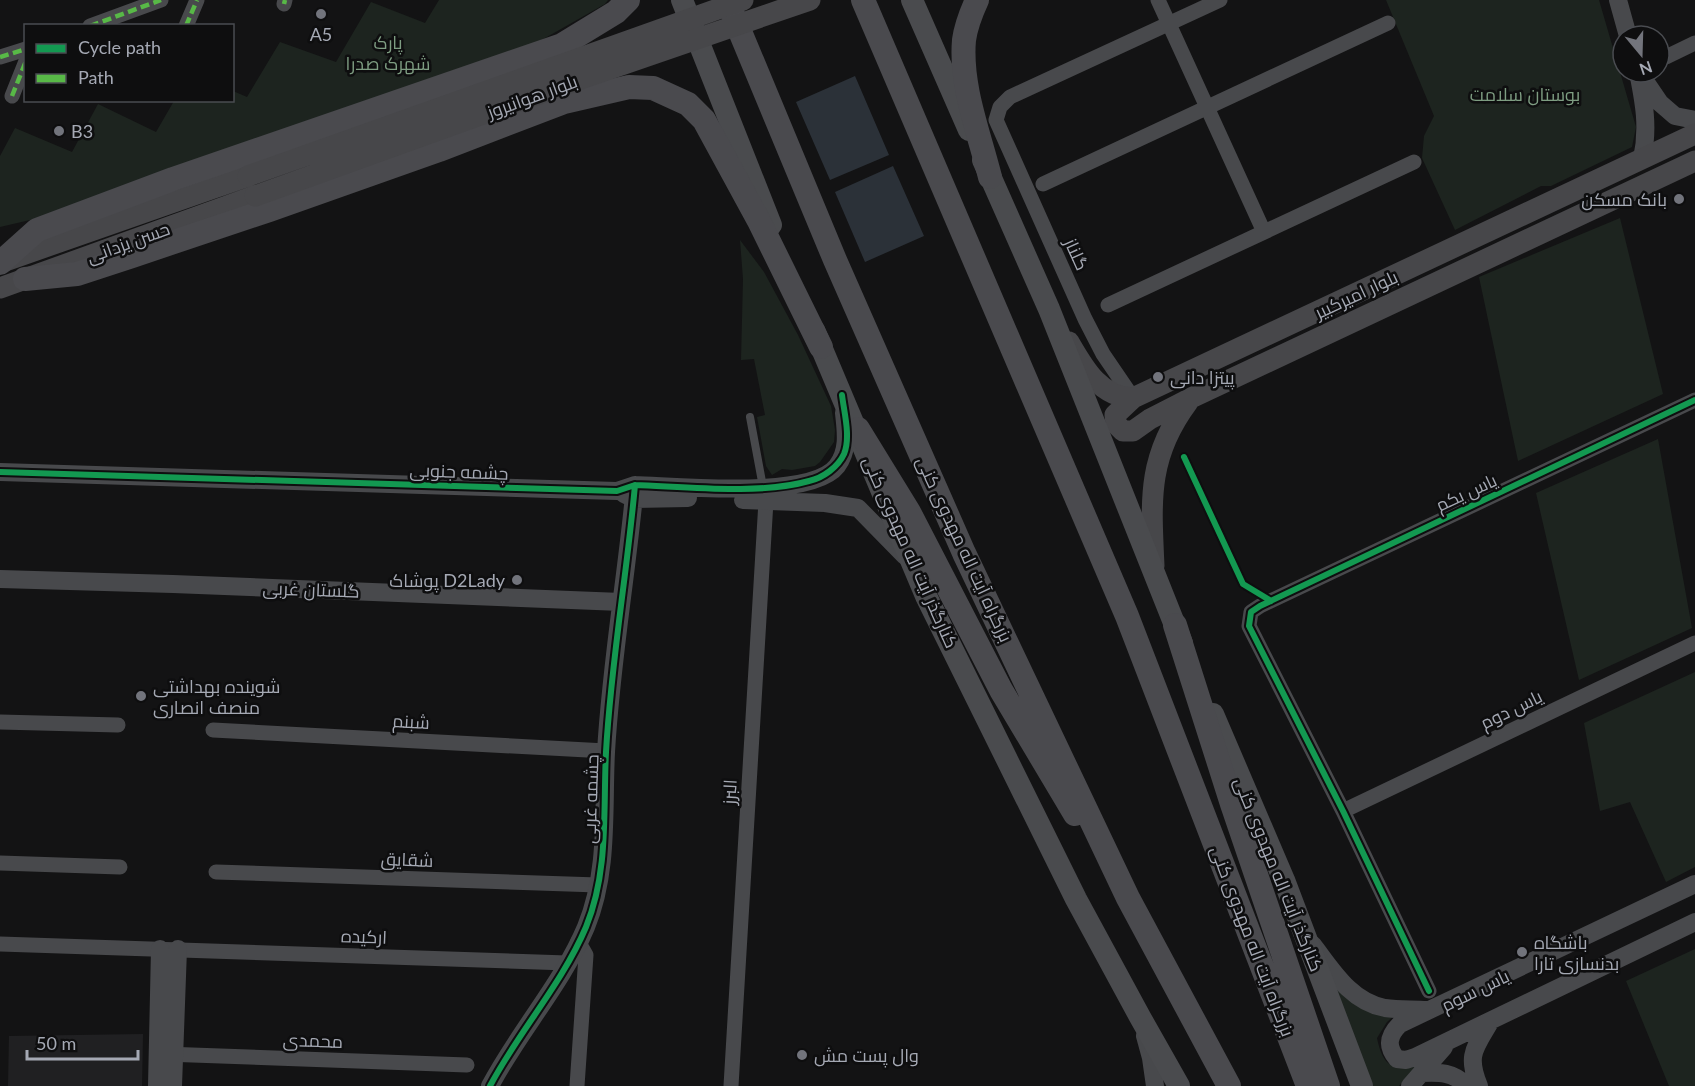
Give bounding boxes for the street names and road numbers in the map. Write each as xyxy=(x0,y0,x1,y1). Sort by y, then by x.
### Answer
street label: بلوار هوانیروز xyxy=(483,69,581,124)
street label: حسن یزدانی xyxy=(83,217,173,268)
street label: گلناز xyxy=(1059,234,1094,274)
street label: بلوار امیرکبیر xyxy=(1310,265,1402,324)
street label: کنارگذر آیت اله مهدوی کنی xyxy=(858,453,963,652)
street label: بزرگراه آیت اله مهدوی کنی xyxy=(911,453,1018,646)
street label: چشمه جنوبی xyxy=(409,458,509,486)
street label: یاس یکم xyxy=(1432,468,1501,518)
street label: گلستان غربی xyxy=(262,576,360,603)
street label: یاس دوم xyxy=(1476,684,1547,735)
street label: شبنم xyxy=(392,709,430,735)
street label: چشمه غربی xyxy=(577,754,605,844)
street label: کنارگذر آیت اله مهدوی کنی xyxy=(1229,774,1328,975)
street label: البرز xyxy=(717,779,742,806)
street label: بزرگراه آیت اله مهدوی کنی xyxy=(1206,843,1300,1040)
street label: شقایق xyxy=(380,847,434,873)
street label: ارکیده xyxy=(340,924,388,949)
street label: یاس سوم xyxy=(1437,964,1514,1018)
street label: محمدی xyxy=(282,1028,344,1053)

